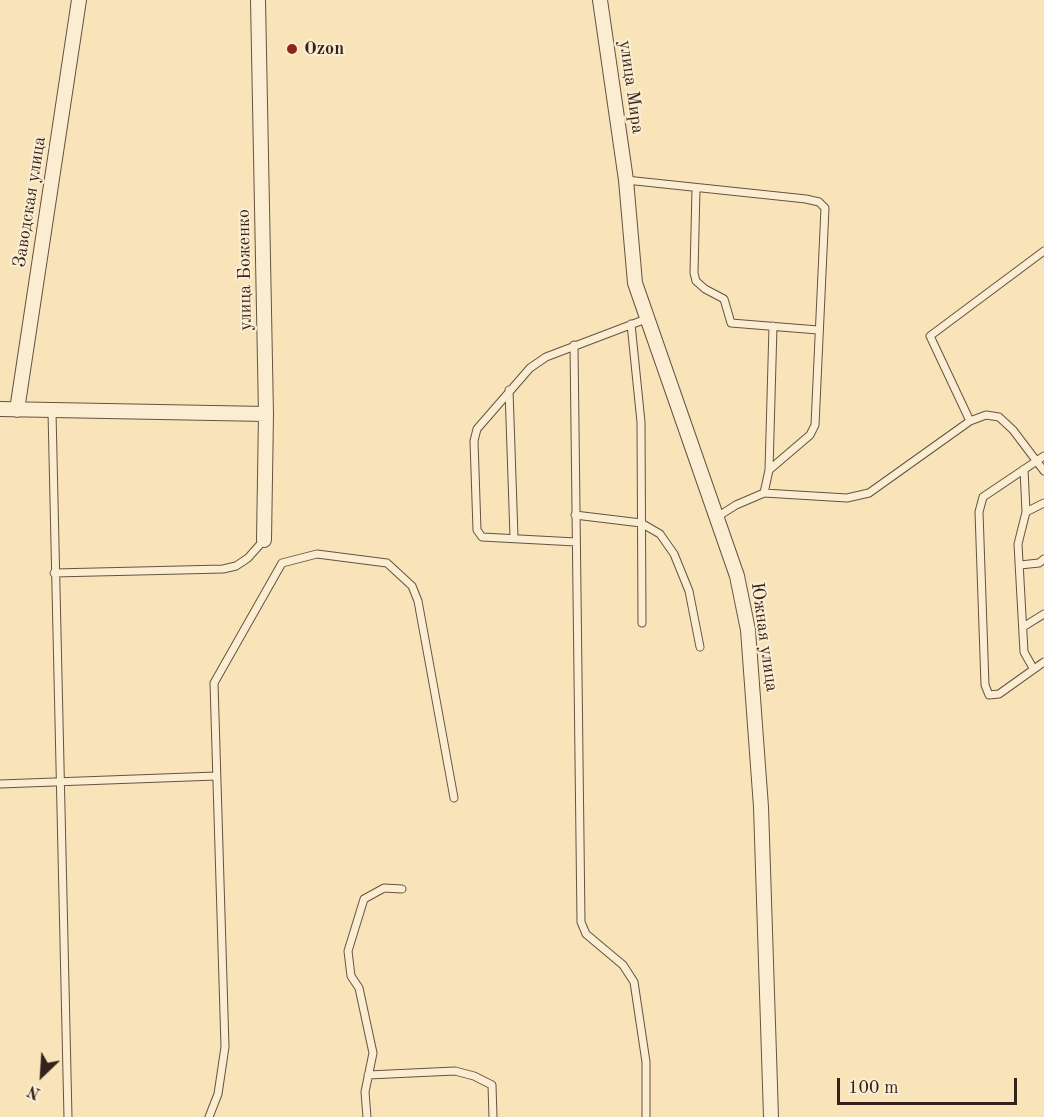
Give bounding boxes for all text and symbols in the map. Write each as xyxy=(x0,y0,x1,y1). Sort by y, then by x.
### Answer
place label: Ozon xyxy=(304,38,344,60)
street label: улица Мира xyxy=(614,39,648,135)
marker: Ozon xyxy=(285,42,299,56)
street label: Заводская улица xyxy=(9,135,51,269)
street label: улица Боженко xyxy=(233,209,257,331)
street label: Южная улица xyxy=(746,581,782,693)
north arrow xyxy=(12,1045,72,1105)
scale bar xyxy=(840,1066,1020,1104)
text: 100 m xyxy=(848,1079,899,1097)
text: N xyxy=(25,1081,43,1101)

